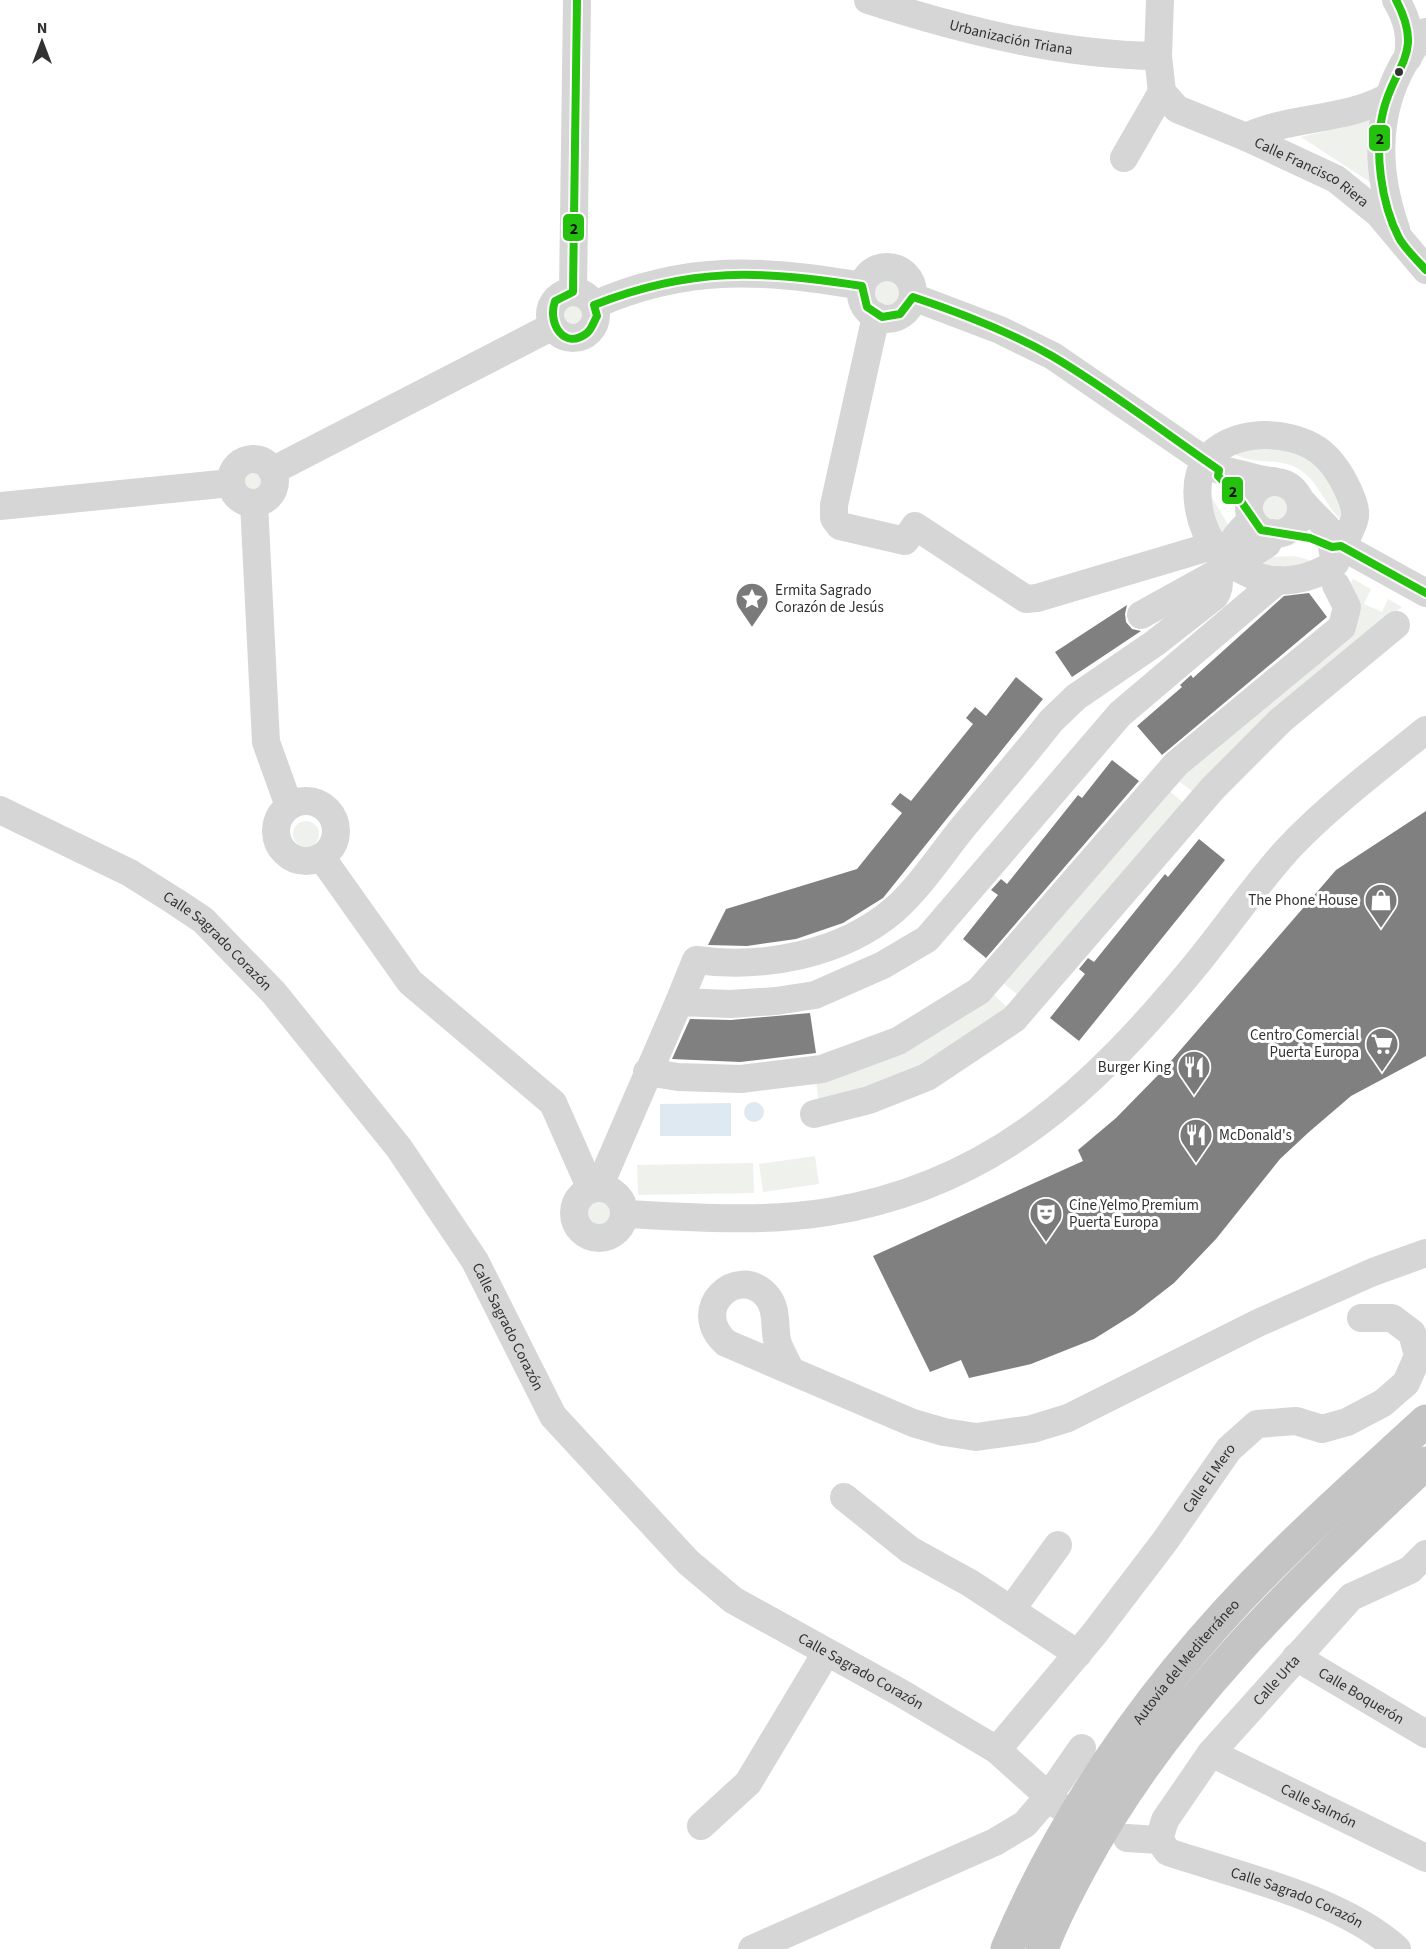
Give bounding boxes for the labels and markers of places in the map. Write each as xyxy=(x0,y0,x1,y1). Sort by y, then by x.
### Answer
unlabelled marker xyxy=(1393,66,1405,78)
place label: Ermita Sagrado Corazón de Jesús xyxy=(775,580,884,618)
place icon: Ermita Sagrado Corazón de Jesús xyxy=(734,581,770,628)
shop icon: The Phone House xyxy=(1363,882,1399,929)
place label: The Phone House xyxy=(1248,890,1358,911)
place label: Centro Comercial Puerta Europa xyxy=(1250,1025,1359,1063)
supermarket icon: Centro Comercial Puerta Europa xyxy=(1364,1026,1400,1073)
restaurant icon: Burger King xyxy=(1176,1049,1212,1096)
place label: Burger King xyxy=(1098,1057,1171,1078)
restaurant icon: McDonald's xyxy=(1178,1117,1214,1164)
place label: McDonald's xyxy=(1219,1125,1292,1146)
place label: Cine Yelmo Premium Puerta Europa xyxy=(1069,1195,1199,1233)
theatre icon: Cine Yelmo Premium Puerta Europa xyxy=(1028,1196,1064,1243)

